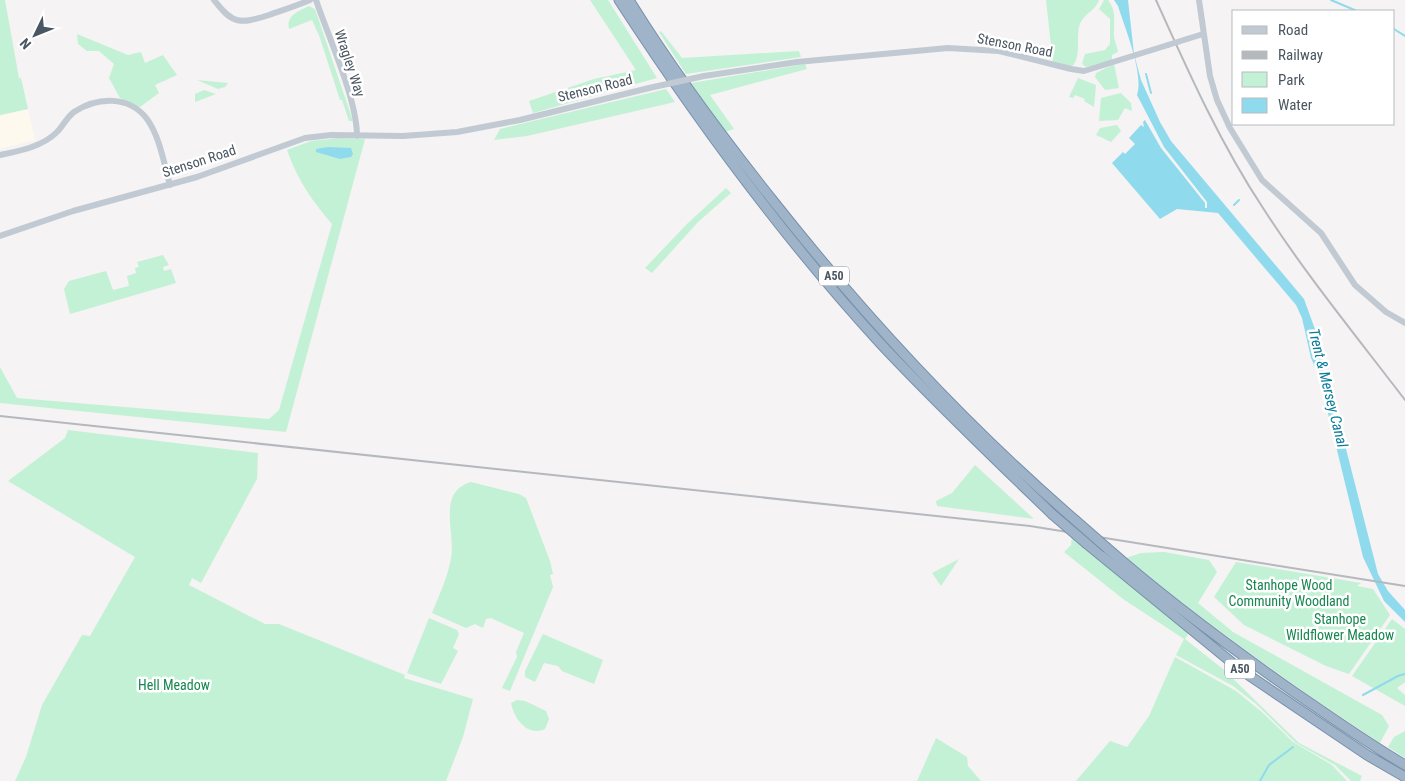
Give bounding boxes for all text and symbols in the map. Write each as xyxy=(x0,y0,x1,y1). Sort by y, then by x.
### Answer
north arrow xyxy=(10,10,60,60)
legend xyxy=(1232,10,1395,125)
text: Road xyxy=(1278,21,1308,39)
street label: Wragley Way xyxy=(332,27,368,99)
street label: Stenson Road xyxy=(976,30,1054,60)
text: N xyxy=(17,35,34,52)
text: Railway xyxy=(1278,46,1323,64)
street label: Stenson Road xyxy=(556,71,634,105)
text: Park xyxy=(1278,71,1305,89)
text: Water xyxy=(1278,96,1313,114)
street label: Stenson Road xyxy=(160,142,238,180)
road number: A50 xyxy=(819,266,849,286)
water label: Trent & Mersey Canal xyxy=(1305,327,1352,450)
park label: Stanhope Wood Community Woodland xyxy=(1228,577,1350,609)
park label: Stanhope Wildflower Meadow xyxy=(1286,611,1394,643)
road number: A50 xyxy=(1225,660,1255,679)
park label: Hell Meadow xyxy=(138,677,210,693)

